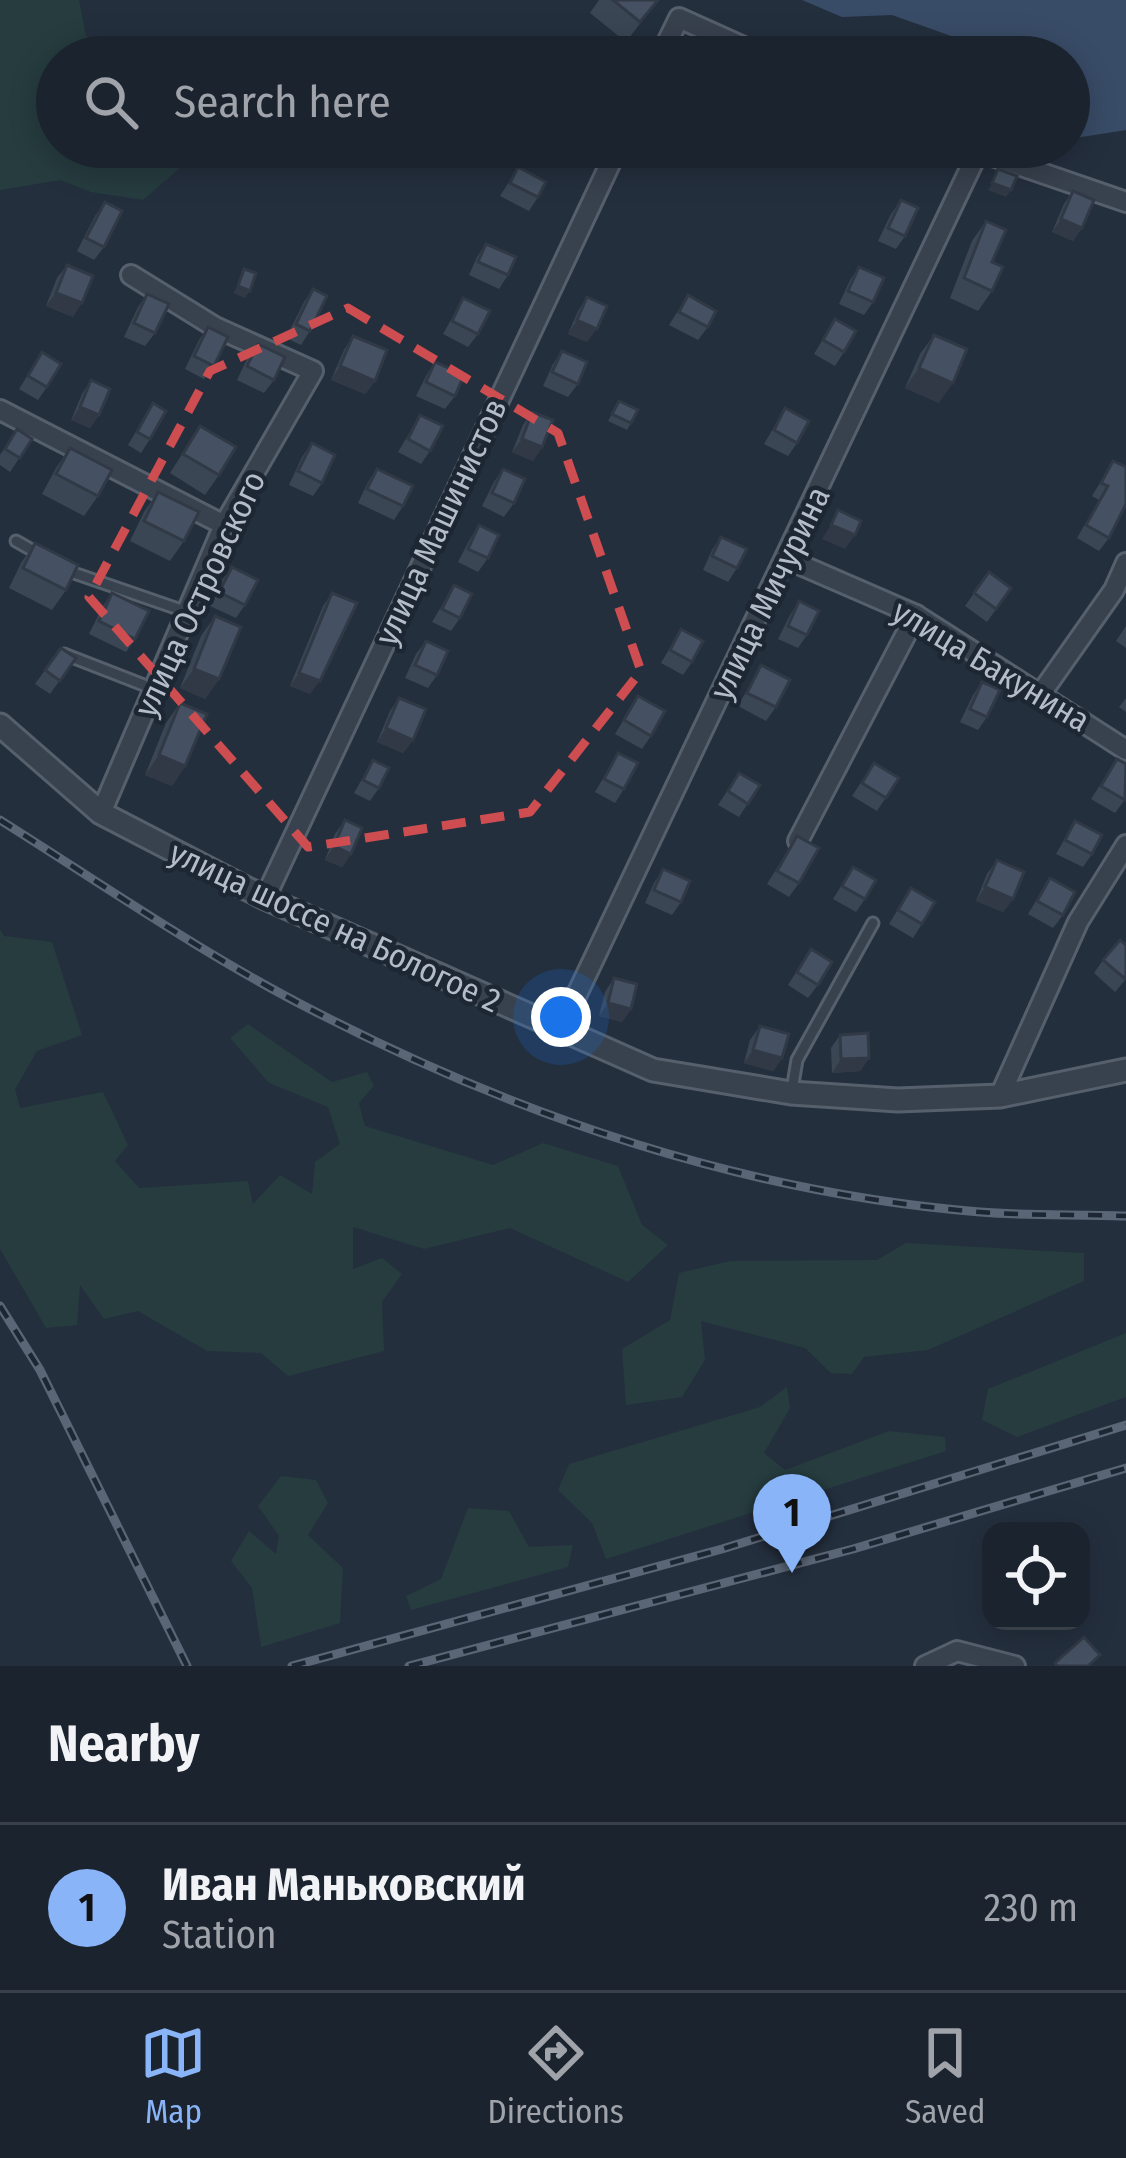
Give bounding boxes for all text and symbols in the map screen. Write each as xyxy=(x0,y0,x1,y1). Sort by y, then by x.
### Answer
search box xyxy=(36,36,1090,168)
icon: search xyxy=(78,69,144,135)
text: Search here xyxy=(174,75,391,129)
street label: улица Машинистов xyxy=(366,392,516,652)
street label: улица Островского xyxy=(126,465,274,723)
street label: улица Мичурина xyxy=(701,480,839,706)
street label: улица Бакунина xyxy=(885,591,1097,741)
street label: улица шоссе на Бологое 2 xyxy=(163,833,507,1021)
your location xyxy=(531,987,591,1047)
pin: 1 xyxy=(753,1474,831,1573)
map controls xyxy=(982,1522,1090,1630)
button: locate xyxy=(982,1522,1090,1630)
text: Nearby xyxy=(48,1713,200,1775)
text: Иван Маньковский xyxy=(162,1858,526,1912)
text: 1 xyxy=(79,1885,95,1931)
text: 230 m xyxy=(984,1885,1078,1931)
text: Station xyxy=(162,1912,277,1958)
tab: Map xyxy=(140,2020,206,2132)
tab: Directions xyxy=(487,2020,624,2132)
tab: Saved xyxy=(905,2020,985,2132)

